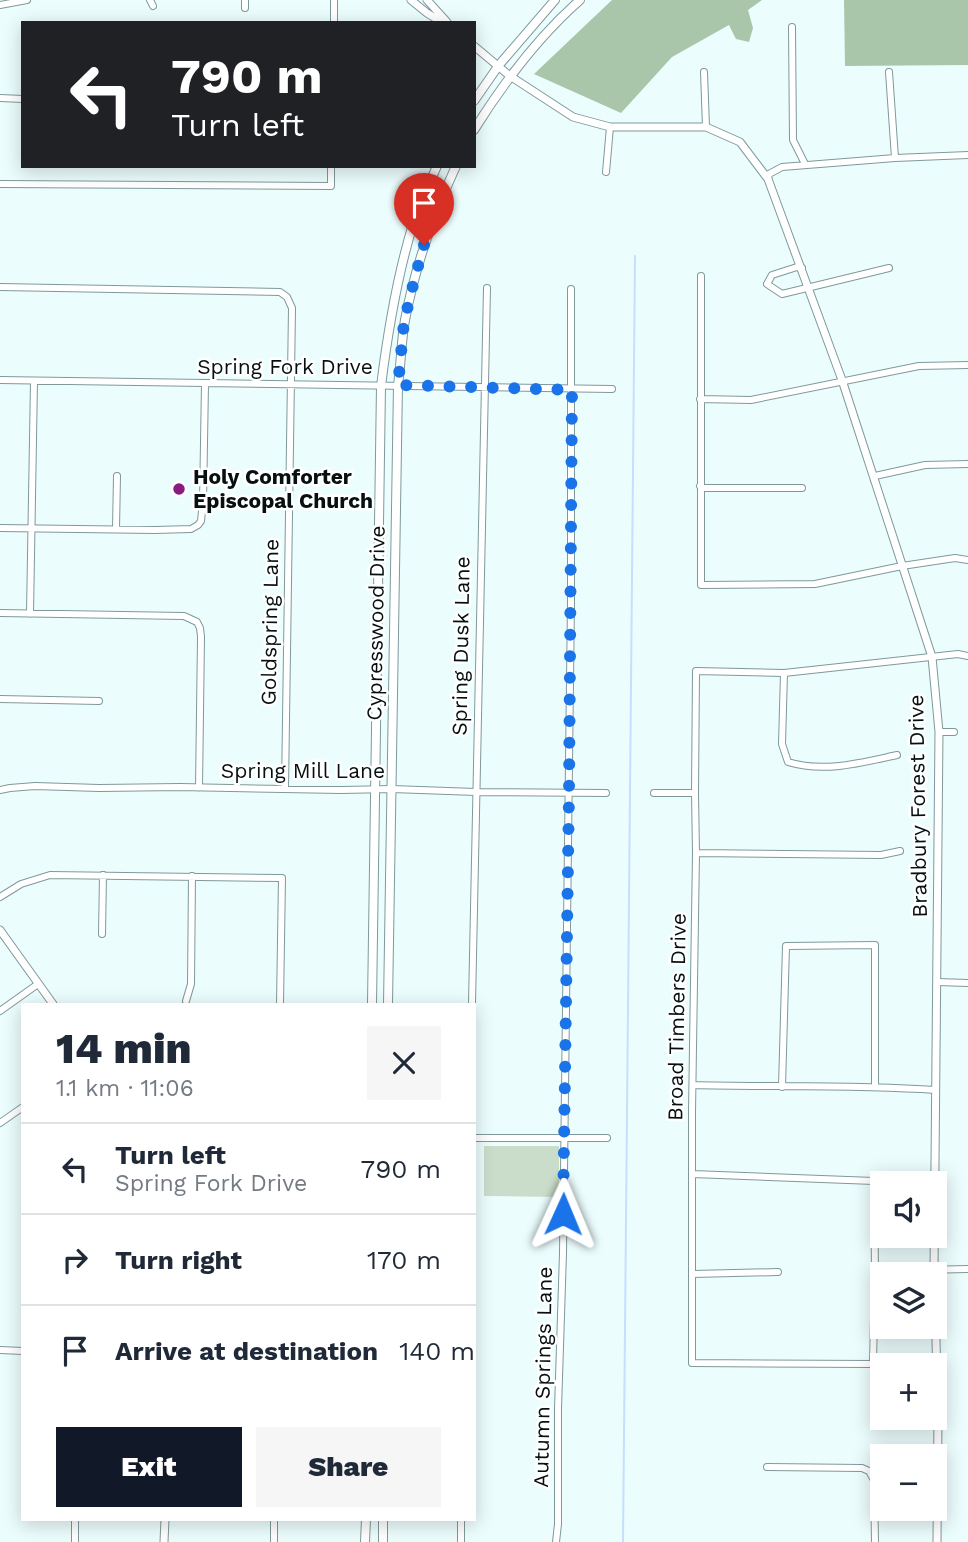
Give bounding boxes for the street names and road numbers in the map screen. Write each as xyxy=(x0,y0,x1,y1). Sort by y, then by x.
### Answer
street label: Spring Fork Drive xyxy=(197,354,373,379)
street label: Cypresswood Drive xyxy=(361,525,390,721)
street label: Goldspring Lane xyxy=(256,538,283,706)
street label: Spring Dusk Lane xyxy=(446,556,475,736)
street label: Bradbury Forest Drive xyxy=(903,694,932,918)
street label: Spring Mill Lane xyxy=(221,758,385,783)
street label: Broad Timbers Drive xyxy=(662,913,691,1121)
street label: Autumn Springs Lane xyxy=(528,1266,557,1488)

